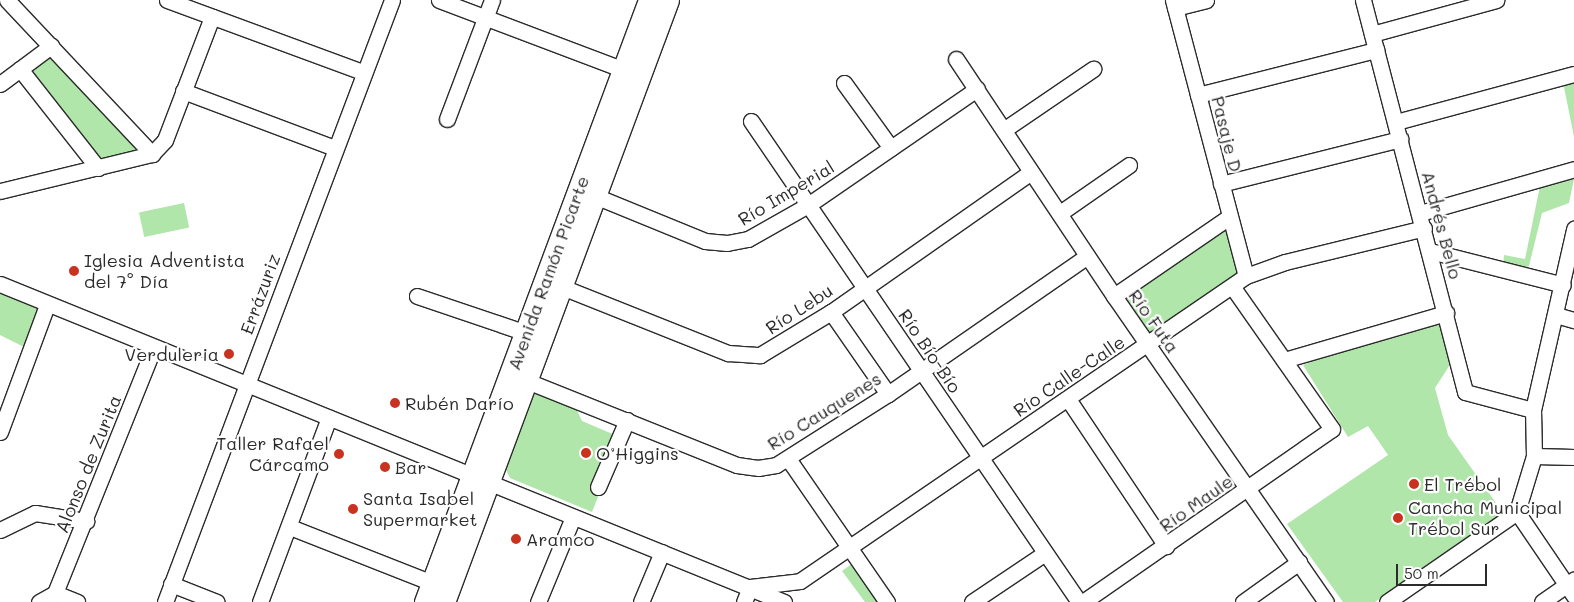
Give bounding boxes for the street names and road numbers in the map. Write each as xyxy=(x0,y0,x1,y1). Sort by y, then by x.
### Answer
street label: Pasaje D xyxy=(1207,94,1247,174)
street label: Río Imperial xyxy=(734,156,838,230)
street label: Andrés Bello xyxy=(1417,169,1467,281)
street label: Avenida Ramón Picarte xyxy=(503,173,593,373)
street label: Errázuriz xyxy=(235,251,285,337)
street label: Río Lebu xyxy=(761,279,837,339)
street label: Río Futa xyxy=(1124,285,1184,357)
street label: Río Bío-Bío xyxy=(894,305,966,397)
street label: Río Calle-Calle xyxy=(1009,331,1129,421)
street label: Río Cauquenes xyxy=(763,367,885,455)
street label: Alonso de Zurita xyxy=(50,392,126,536)
street label: Río Maule xyxy=(1155,470,1237,536)

